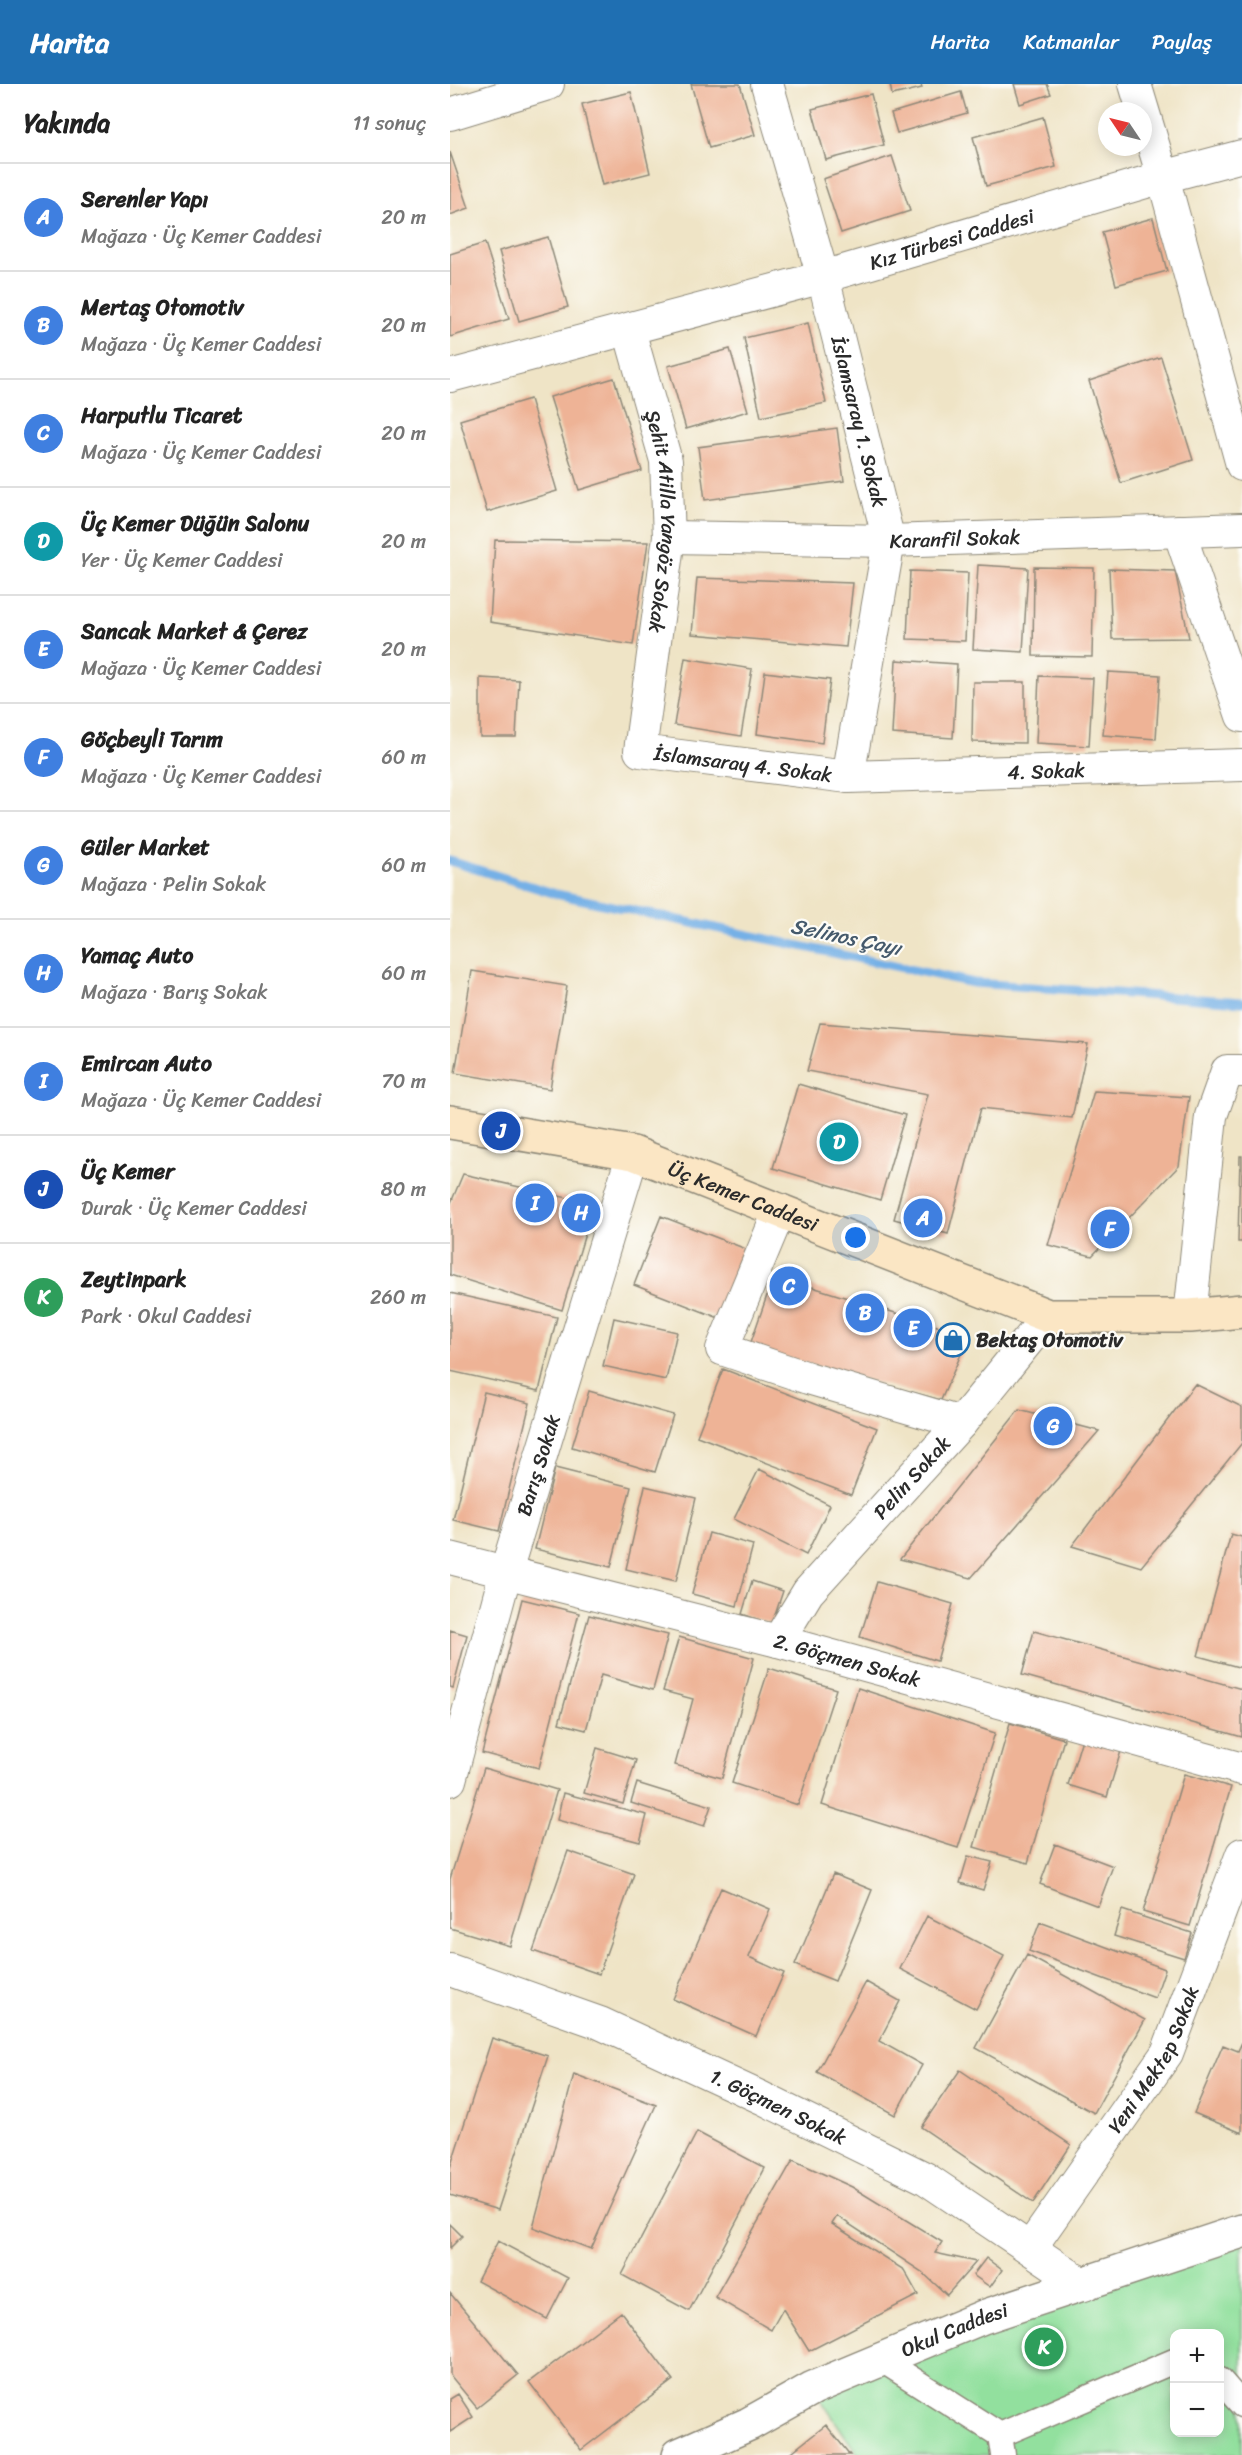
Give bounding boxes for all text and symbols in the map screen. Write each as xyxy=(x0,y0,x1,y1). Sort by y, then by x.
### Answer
text: Harita xyxy=(30,18,109,67)
text: Harita xyxy=(930,23,990,61)
text: Katmanlar xyxy=(1023,23,1119,61)
text: Paylaş xyxy=(1152,23,1212,61)
text: Yakında xyxy=(24,100,110,146)
north arrow xyxy=(1098,102,1152,156)
text: 11 sonuç xyxy=(353,106,426,141)
text: Serenler Yapı xyxy=(81,180,208,219)
street label: Kız Türbesi Caddesi xyxy=(865,198,1040,280)
text: A xyxy=(37,200,50,235)
text: 20 m xyxy=(381,200,426,235)
text: Mağaza · Üç Kemer Caddesi xyxy=(81,219,321,254)
text: Mertaş Otomotiv xyxy=(81,288,244,327)
text: B xyxy=(37,308,50,343)
text: 20 m xyxy=(381,308,426,343)
text: Mağaza · Üç Kemer Caddesi xyxy=(81,327,321,362)
street label: İslamsaray 1. Sokak xyxy=(821,331,897,511)
text: Harputlu Ticaret xyxy=(81,396,242,435)
street label: Şehit Atilla Yangöz Sokak xyxy=(635,406,687,635)
text: C xyxy=(37,416,50,451)
text: 20 m xyxy=(381,416,426,451)
text: Mağaza · Üç Kemer Caddesi xyxy=(81,435,321,470)
text: Üç Kemer Düğün Salonu xyxy=(81,504,309,543)
street label: Karanfil Sokak xyxy=(889,519,1021,558)
text: D xyxy=(38,524,49,559)
text: 20 m xyxy=(381,524,426,559)
text: Yer · Üç Kemer Caddesi xyxy=(81,543,283,578)
text: Sancak Market & Çerez xyxy=(81,612,308,651)
text: E xyxy=(38,632,49,667)
text: 20 m xyxy=(381,632,426,667)
text: Mağaza · Üç Kemer Caddesi xyxy=(81,651,321,686)
text: Göçbeyli Tarım xyxy=(81,720,223,759)
street label: İslamsaray 4. Sokak xyxy=(651,735,834,792)
text: F xyxy=(38,740,49,775)
text: 60 m xyxy=(381,740,426,775)
street label: 4. Sokak xyxy=(1007,752,1086,790)
text: Mağaza · Üç Kemer Caddesi xyxy=(81,759,321,794)
text: Güler Market xyxy=(81,828,210,867)
text: G xyxy=(37,848,50,883)
text: 60 m xyxy=(381,848,426,883)
text: Mağaza · Pelin Sokak xyxy=(81,867,266,902)
water label: Selinos Çayı xyxy=(787,907,907,968)
text: Yamaç Auto xyxy=(81,936,194,975)
text: H xyxy=(36,956,51,991)
text: 60 m xyxy=(381,956,426,991)
text: Mağaza · Barış Sokak xyxy=(81,975,268,1010)
text: Emircan Auto xyxy=(81,1044,212,1083)
text: I xyxy=(40,1064,47,1099)
text: 70 m xyxy=(381,1064,426,1099)
text: Mağaza · Üç Kemer Caddesi xyxy=(81,1083,321,1118)
pin: J xyxy=(482,1108,520,1154)
pin: D xyxy=(820,1120,858,1164)
street label: Üç Kemer Caddesi xyxy=(663,1151,825,1242)
text: Üç Kemer xyxy=(81,1152,174,1191)
text: J xyxy=(39,1172,48,1207)
text: 80 m xyxy=(381,1172,426,1207)
pin: I xyxy=(516,1180,554,1226)
pin: H xyxy=(562,1190,600,1236)
text: Durak · Üç Kemer Caddesi xyxy=(81,1191,307,1226)
pin: A xyxy=(904,1196,942,1240)
pin: F xyxy=(1090,1206,1130,1252)
your location xyxy=(841,1223,870,1252)
text: Zeytinpark xyxy=(81,1260,187,1299)
pin: C xyxy=(770,1264,808,1308)
text: K xyxy=(37,1280,50,1315)
text: 260 m xyxy=(370,1280,426,1315)
pin: B xyxy=(846,1290,884,1336)
text: Park · Okul Caddesi xyxy=(81,1299,251,1334)
pin: E xyxy=(894,1306,932,1350)
shop icon: Bektaş Otomotiv xyxy=(935,1322,971,1358)
place label: Bektaş Otomotiv xyxy=(976,1323,1124,1358)
pin: G xyxy=(1034,1404,1072,1448)
street label: Barış Sokak xyxy=(506,1410,570,1520)
street label: Pelin Sokak xyxy=(864,1427,960,1528)
street label: 2. Göçmen Sokak xyxy=(770,1623,925,1697)
street label: Yeni Mektep Sokak xyxy=(1098,1980,1208,2141)
street label: 1. Göçmen Sokak xyxy=(704,2059,853,2155)
street label: Okul Caddesi xyxy=(895,2292,1014,2367)
pin: K xyxy=(1024,2324,1064,2370)
map controls xyxy=(1170,2329,1224,2437)
button: + xyxy=(1170,2329,1224,2383)
button: − xyxy=(1170,2383,1224,2437)

